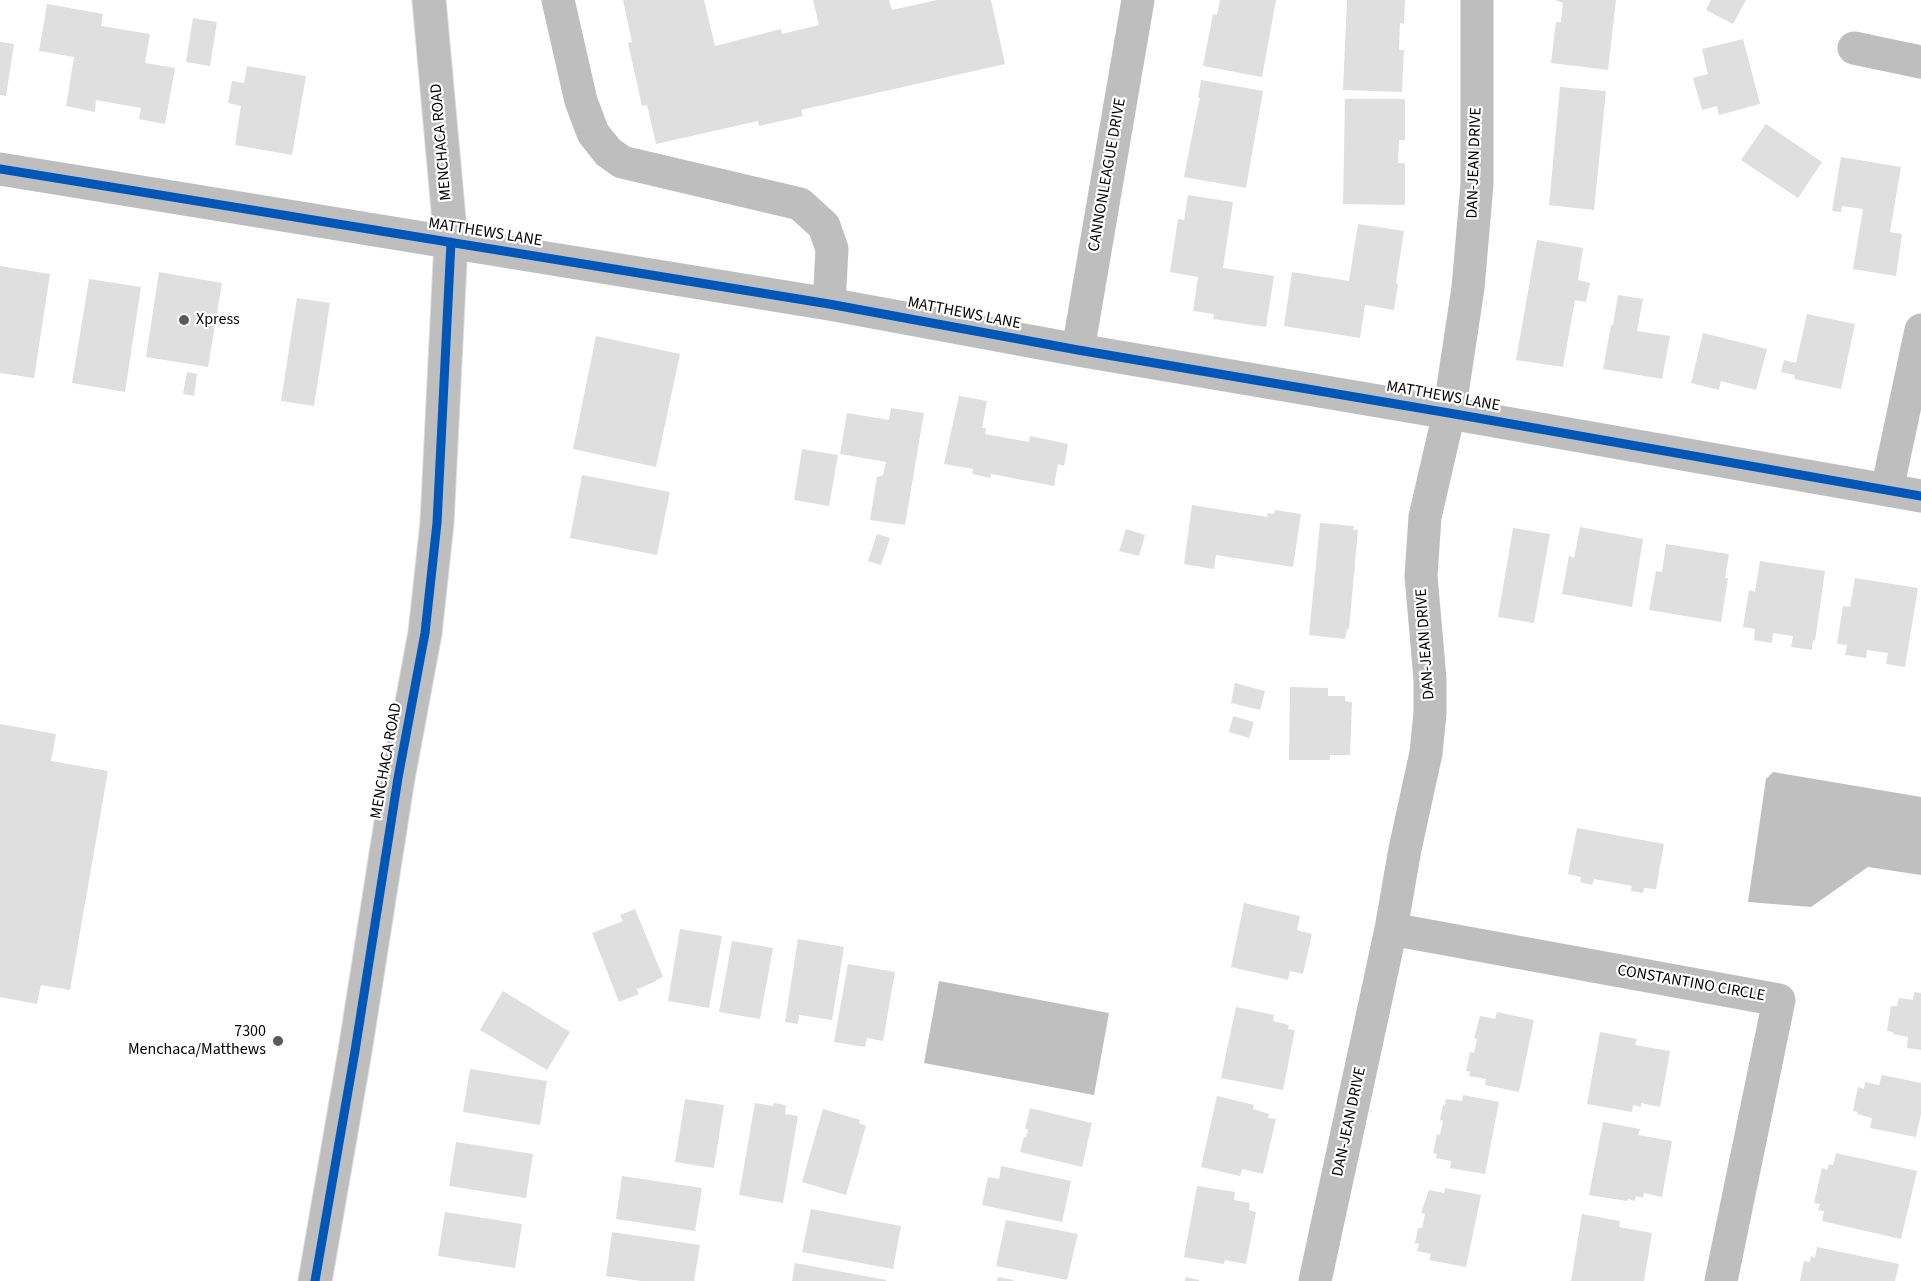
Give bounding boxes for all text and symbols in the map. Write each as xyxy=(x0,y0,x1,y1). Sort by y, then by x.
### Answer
street label: MENCHACA ROAD xyxy=(427,83,457,201)
street label: CANNONLEAGUE DRIVE xyxy=(1085,97,1131,253)
street label: DAN-JEAN DRIVE xyxy=(1463,107,1487,219)
street label: MATTHEWS LANE xyxy=(427,215,543,251)
street label: MATTHEWS LANE xyxy=(906,294,1022,334)
place label: Xpress xyxy=(196,310,240,330)
marker: Xpress xyxy=(177,313,191,327)
street label: MATTHEWS LANE xyxy=(1385,378,1501,416)
street label: DAN-JEAN DRIVE xyxy=(1413,588,1439,700)
street label: MENCHACA ROAD xyxy=(367,701,407,821)
street label: CONSTANTINO CIRCLE xyxy=(1616,962,1766,1006)
place label: 7300 Menchaca/Matthews xyxy=(128,1022,266,1060)
marker: 7300 Menchaca/Matthews xyxy=(271,1034,285,1048)
street label: DAN-JEAN DRIVE xyxy=(1329,1065,1371,1179)

